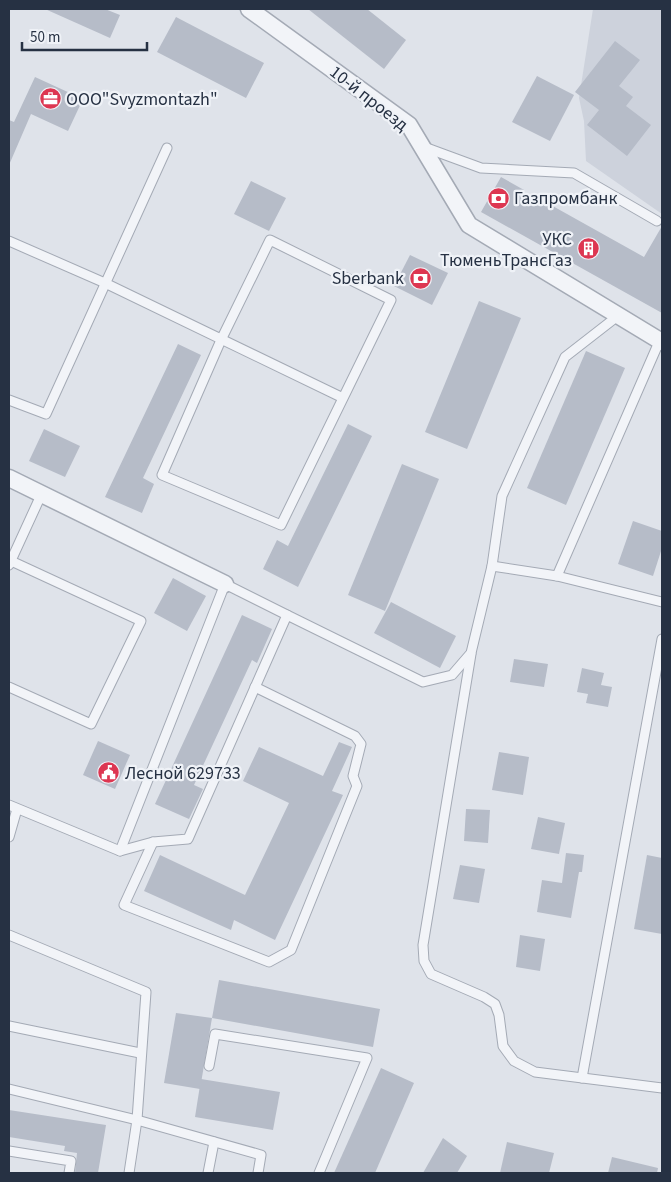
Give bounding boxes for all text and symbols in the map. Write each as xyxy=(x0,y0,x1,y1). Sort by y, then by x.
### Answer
scale bar xyxy=(22,20,148,52)
text: 50 m xyxy=(30,27,60,48)
street label: 10-й проезд xyxy=(324,60,414,137)
office icon: ООО"Svyzmontazh" xyxy=(38,87,62,111)
place label: ООО"Svyzmontazh" xyxy=(66,87,218,112)
bank icon: Газпромбанк xyxy=(486,186,510,210)
place label: Газпромбанк xyxy=(514,186,617,211)
place label: УКС ТюменьТрансГаз xyxy=(440,227,572,273)
building icon: УКС ТюменьТрансГаз xyxy=(576,237,600,261)
place label: Sberbank xyxy=(332,266,404,291)
bank icon: Sberbank xyxy=(408,266,432,290)
public building icon: Лесной 629733 xyxy=(97,761,121,785)
place label: Лесной 629733 xyxy=(125,761,241,786)

